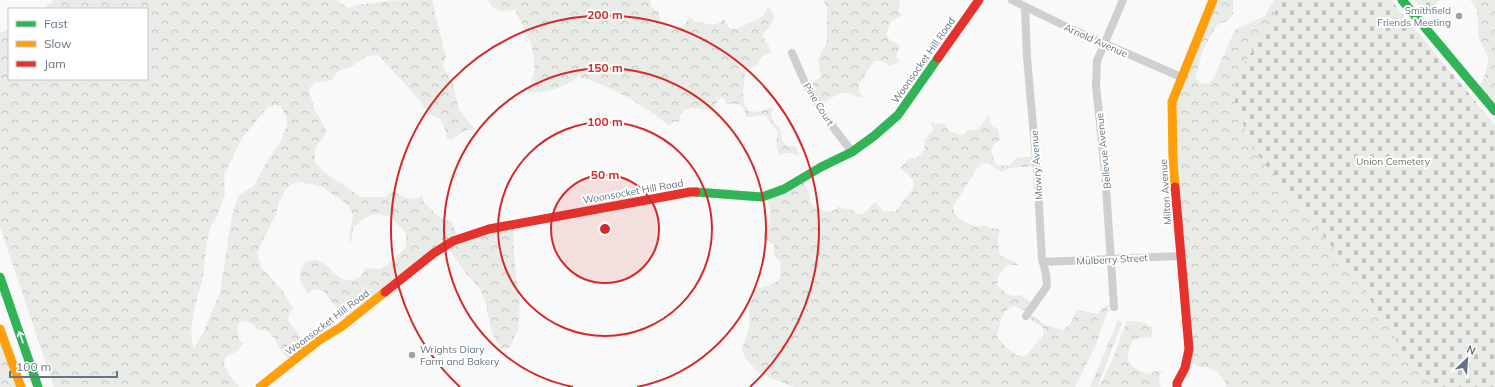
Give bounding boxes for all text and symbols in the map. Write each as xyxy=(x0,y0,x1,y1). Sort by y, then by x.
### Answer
place label: Smithfield Friends Meeting xyxy=(1377,4,1451,29)
text: 200 m xyxy=(587,7,623,22)
legend xyxy=(8,8,148,80)
marker: Smithfield Friends Meeting xyxy=(1454,11,1464,21)
street label: Woonsocket Hill Road xyxy=(889,15,958,106)
text: Fast xyxy=(44,16,68,31)
street label: Arnold Avenue xyxy=(1062,21,1130,60)
text: Slow xyxy=(44,36,72,51)
text: Jam xyxy=(44,56,66,71)
text: 150 m xyxy=(587,60,623,75)
street label: Pine Court xyxy=(800,80,837,129)
street label: Bellevue Avenue xyxy=(1093,112,1114,190)
text: 100 m xyxy=(587,114,623,129)
street label: Mowry Avenue xyxy=(1028,130,1045,200)
park label: Union Cemetery xyxy=(1356,155,1431,168)
street label: Milton Avenue xyxy=(1157,159,1174,225)
text: 50 m xyxy=(591,167,619,182)
street label: Woonsocket Hill Road xyxy=(582,176,684,207)
centre of rings xyxy=(598,222,612,236)
street label: Mulberry Street xyxy=(1076,251,1148,268)
street label: Woonsocket Hill Road xyxy=(283,287,372,358)
one-way arrow xyxy=(16,331,24,343)
north arrow xyxy=(1447,339,1487,379)
text: N xyxy=(1465,342,1478,358)
place label: Wrights Diary Farm and Bakery xyxy=(420,343,500,368)
marker: Wrights Diary Farm and Bakery xyxy=(407,350,417,360)
scale bar xyxy=(10,353,117,379)
text: 100 m xyxy=(16,359,51,374)

